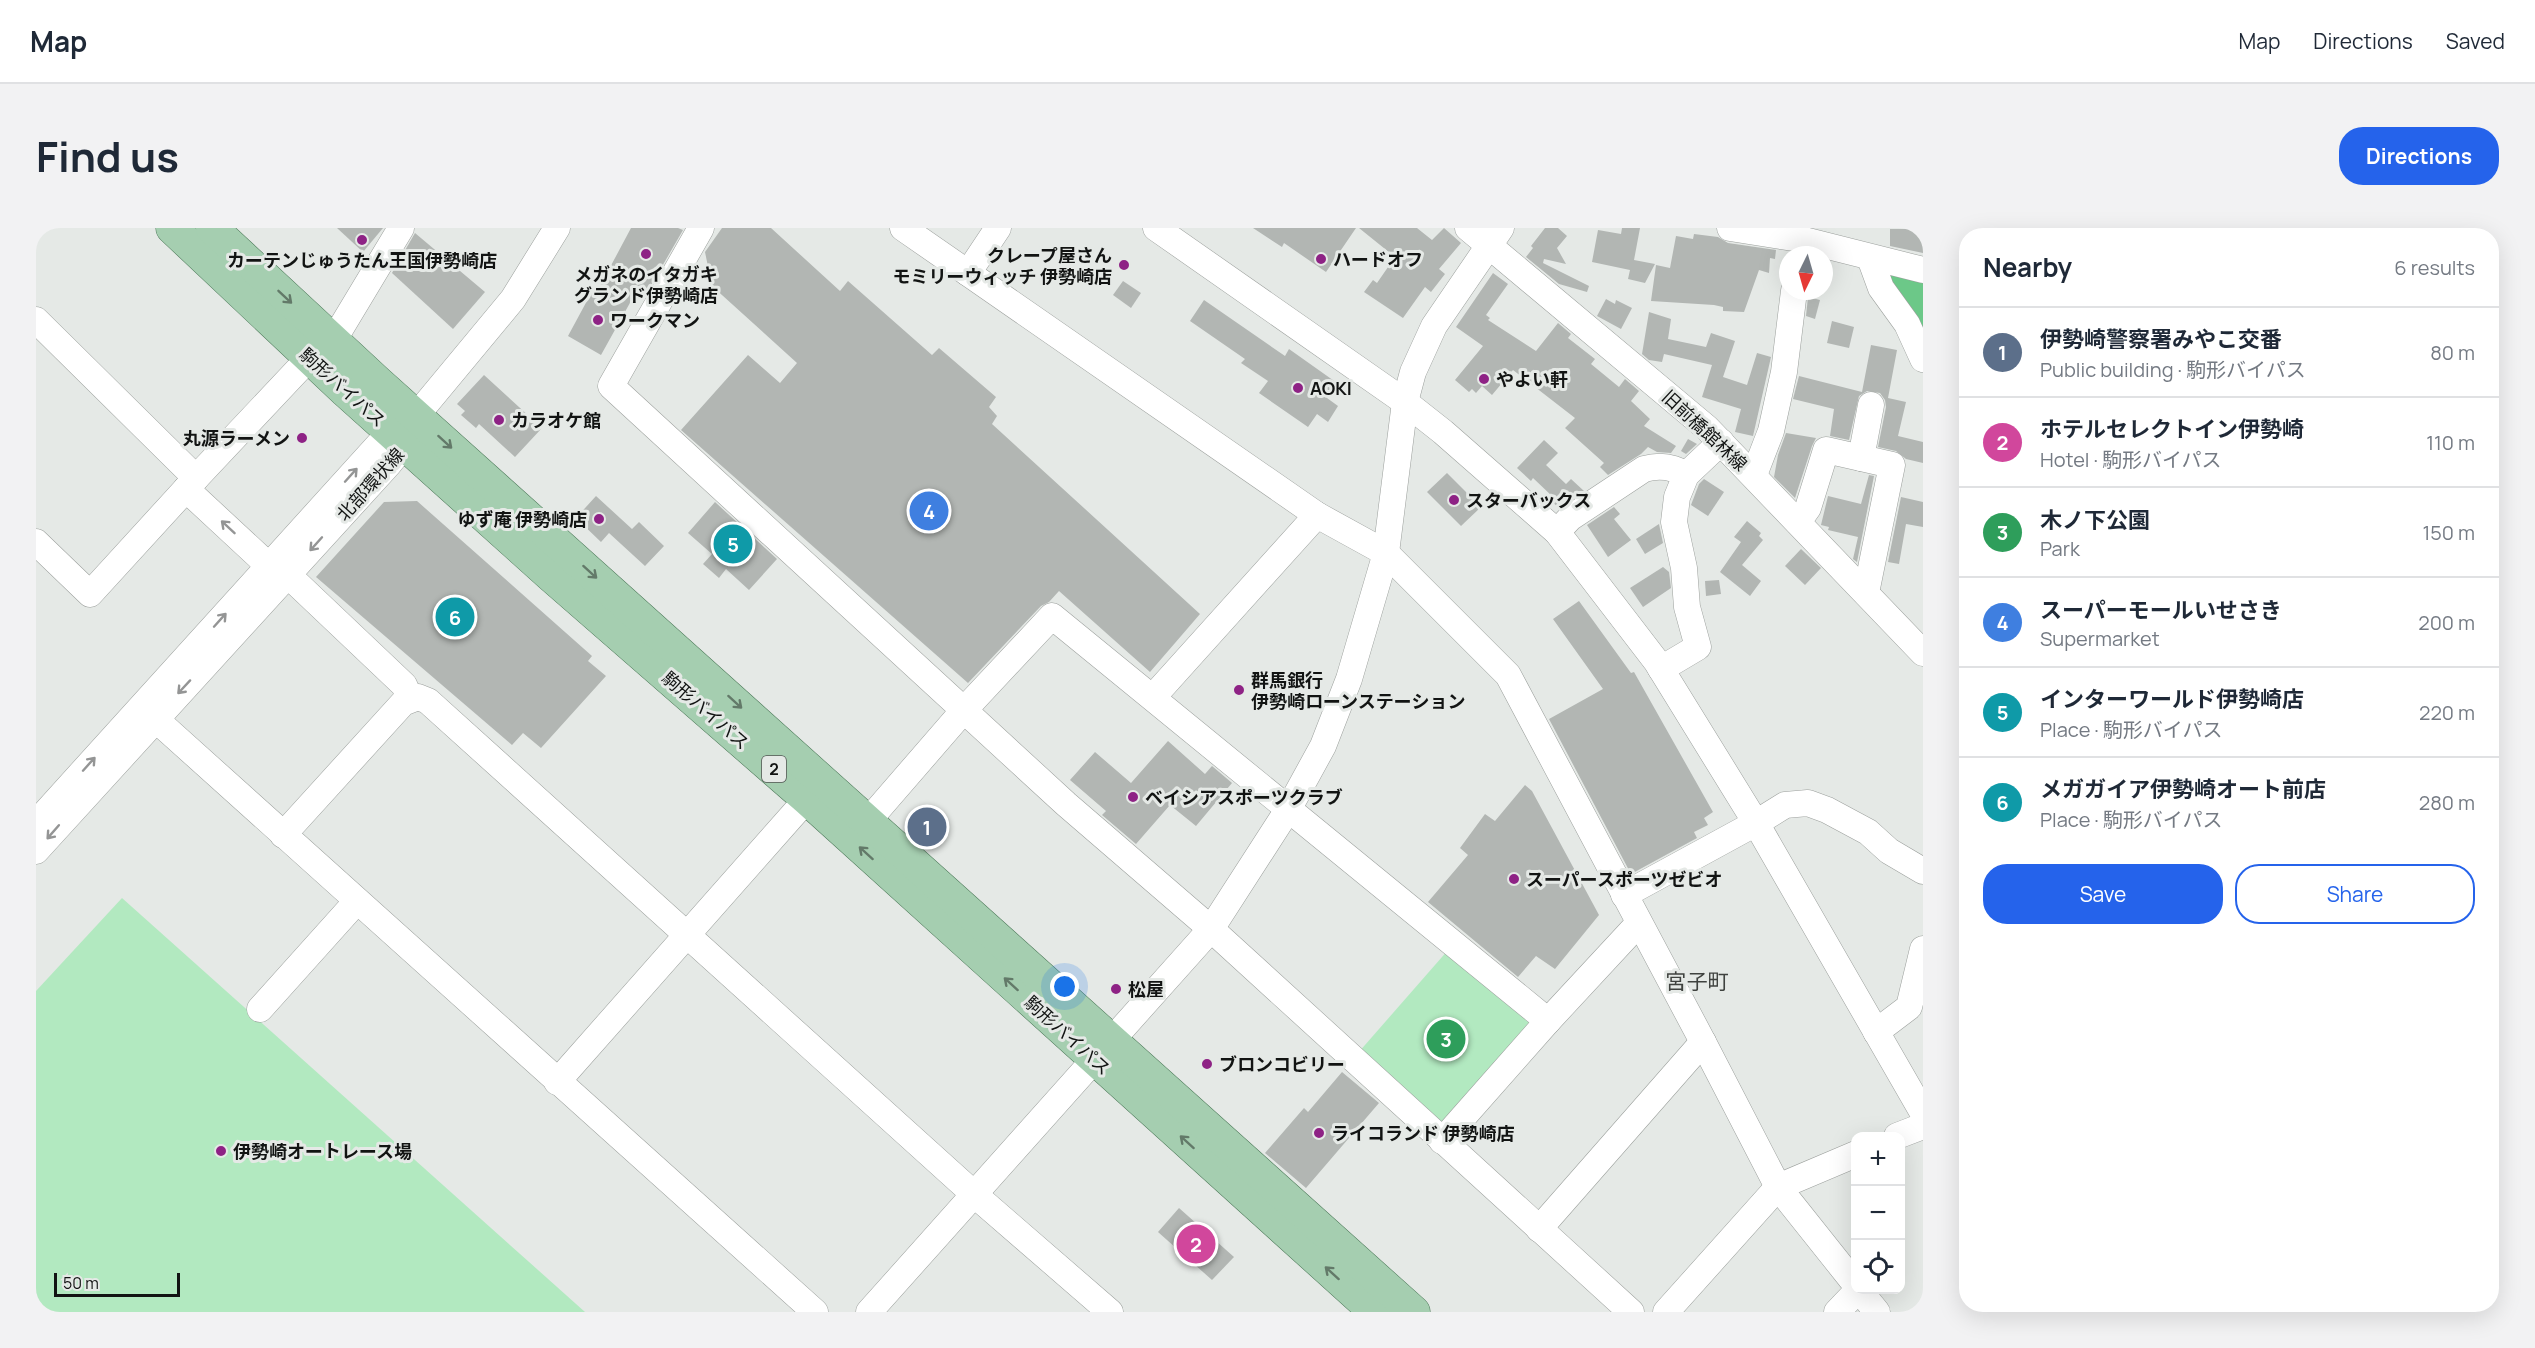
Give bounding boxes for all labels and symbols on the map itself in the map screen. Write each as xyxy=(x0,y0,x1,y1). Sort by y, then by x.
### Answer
marker: カーテンじゅうたん王国伊勢崎店 xyxy=(355,233,369,247)
place label: クレープ屋さん モミリーウィッチ 伊勢崎店 xyxy=(892,243,1112,288)
north arrow xyxy=(1779,246,1833,300)
marker: メガネのイタガキ グランド伊勢崎店 xyxy=(639,247,653,261)
place label: ハードオフ xyxy=(1333,247,1423,271)
place label: カーテンじゅうたん王国伊勢崎店 xyxy=(227,248,497,272)
marker: ハードオフ xyxy=(1314,252,1328,266)
marker: クレープ屋さん モミリーウィッチ 伊勢崎店 xyxy=(1117,258,1131,272)
place label: メガネのイタガキ グランド伊勢崎店 xyxy=(574,262,718,307)
one-way arrow xyxy=(277,289,292,303)
place label: ワークマン xyxy=(610,308,700,332)
marker: ワークマン xyxy=(591,313,605,327)
street label: 駒形バイパス xyxy=(295,342,391,432)
place label: やよい軒 xyxy=(1496,367,1568,391)
marker: やよい軒 xyxy=(1477,372,1491,386)
place label: AOKI xyxy=(1310,376,1352,400)
marker: AOKI xyxy=(1291,381,1305,395)
street label: 旧前橋館林線 xyxy=(1657,384,1753,476)
place label: カラオケ館 xyxy=(511,408,601,432)
marker: カラオケ館 xyxy=(492,413,506,427)
place label: 丸源ラーメン xyxy=(183,426,290,450)
marker: 丸源ラーメン xyxy=(295,431,309,445)
one-way arrow xyxy=(437,435,452,449)
street label: 北部環状線 xyxy=(331,443,409,525)
one-way arrow xyxy=(344,468,358,483)
pin: 4 xyxy=(910,488,948,534)
place label: スターバックス xyxy=(1466,488,1591,512)
marker: スターバックス xyxy=(1447,493,1461,507)
place label: ゆず庵 伊勢崎店 xyxy=(457,507,587,531)
marker: ゆず庵 伊勢崎店 xyxy=(592,512,606,526)
one-way arrow xyxy=(220,520,235,534)
pin: 5 xyxy=(714,522,752,566)
one-way arrow xyxy=(309,536,323,551)
one-way arrow xyxy=(582,565,597,579)
pin: 6 xyxy=(436,594,474,640)
one-way arrow xyxy=(213,613,227,628)
street label: 駒形バイパス xyxy=(658,666,754,754)
place label: 群馬銀行 伊勢崎ローンステーション xyxy=(1251,668,1465,713)
one-way arrow xyxy=(177,680,191,695)
marker: 群馬銀行 伊勢崎ローンステーション xyxy=(1232,683,1246,697)
one-way arrow xyxy=(727,695,742,709)
road number: 2 xyxy=(762,756,786,782)
one-way arrow xyxy=(82,757,96,772)
place label: ベイシアスポーツクラブ xyxy=(1145,785,1343,809)
marker: ベイシアスポーツクラブ xyxy=(1126,790,1140,804)
pin: 1 xyxy=(908,804,946,850)
one-way arrow xyxy=(46,824,60,839)
one-way arrow xyxy=(859,846,874,860)
place label: スーパースポーツゼビオ xyxy=(1526,867,1723,891)
marker: スーパースポーツゼビオ xyxy=(1507,872,1521,886)
district label: 宮子町 xyxy=(1666,967,1729,995)
your location xyxy=(1050,972,1079,1001)
one-way arrow xyxy=(1004,977,1019,991)
place label: 松屋 xyxy=(1128,977,1164,1001)
marker: 松屋 xyxy=(1109,982,1123,996)
street label: 駒形バイパス xyxy=(1020,990,1116,1080)
pin: 3 xyxy=(1426,1016,1466,1062)
place label: ブロンコビリー xyxy=(1219,1052,1345,1076)
marker: ブロンコビリー xyxy=(1200,1057,1214,1071)
place label: ライコランド 伊勢崎店 xyxy=(1331,1121,1515,1145)
marker: ライコランド 伊勢崎店 xyxy=(1312,1126,1326,1140)
one-way arrow xyxy=(1179,1135,1194,1150)
place label: 伊勢崎オートレース場 xyxy=(233,1139,412,1163)
marker: 伊勢崎オートレース場 xyxy=(214,1144,228,1158)
pin: 2 xyxy=(1176,1222,1216,1266)
one-way arrow xyxy=(1324,1266,1339,1280)
scale bar xyxy=(54,1270,180,1298)

